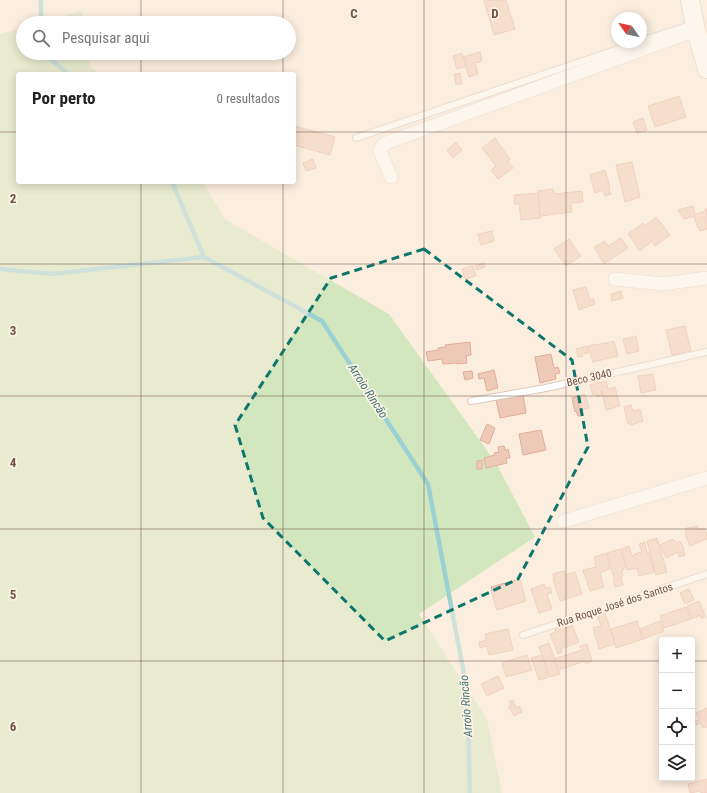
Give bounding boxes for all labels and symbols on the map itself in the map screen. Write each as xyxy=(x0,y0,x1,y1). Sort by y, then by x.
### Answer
text: C xyxy=(350,6,358,21)
text: D xyxy=(491,6,499,21)
north arrow xyxy=(611,12,647,48)
text: 2 xyxy=(10,191,17,206)
text: 3 xyxy=(10,323,16,338)
water label: Arroio Rincão xyxy=(345,360,391,421)
street label: Beco 3040 xyxy=(565,366,613,390)
text: 4 xyxy=(10,455,17,470)
street label: Rua Roque José dos Santos xyxy=(556,580,674,630)
text: 5 xyxy=(10,587,17,602)
water label: Arroio Rincão xyxy=(457,674,475,738)
text: 6 xyxy=(10,719,17,734)

